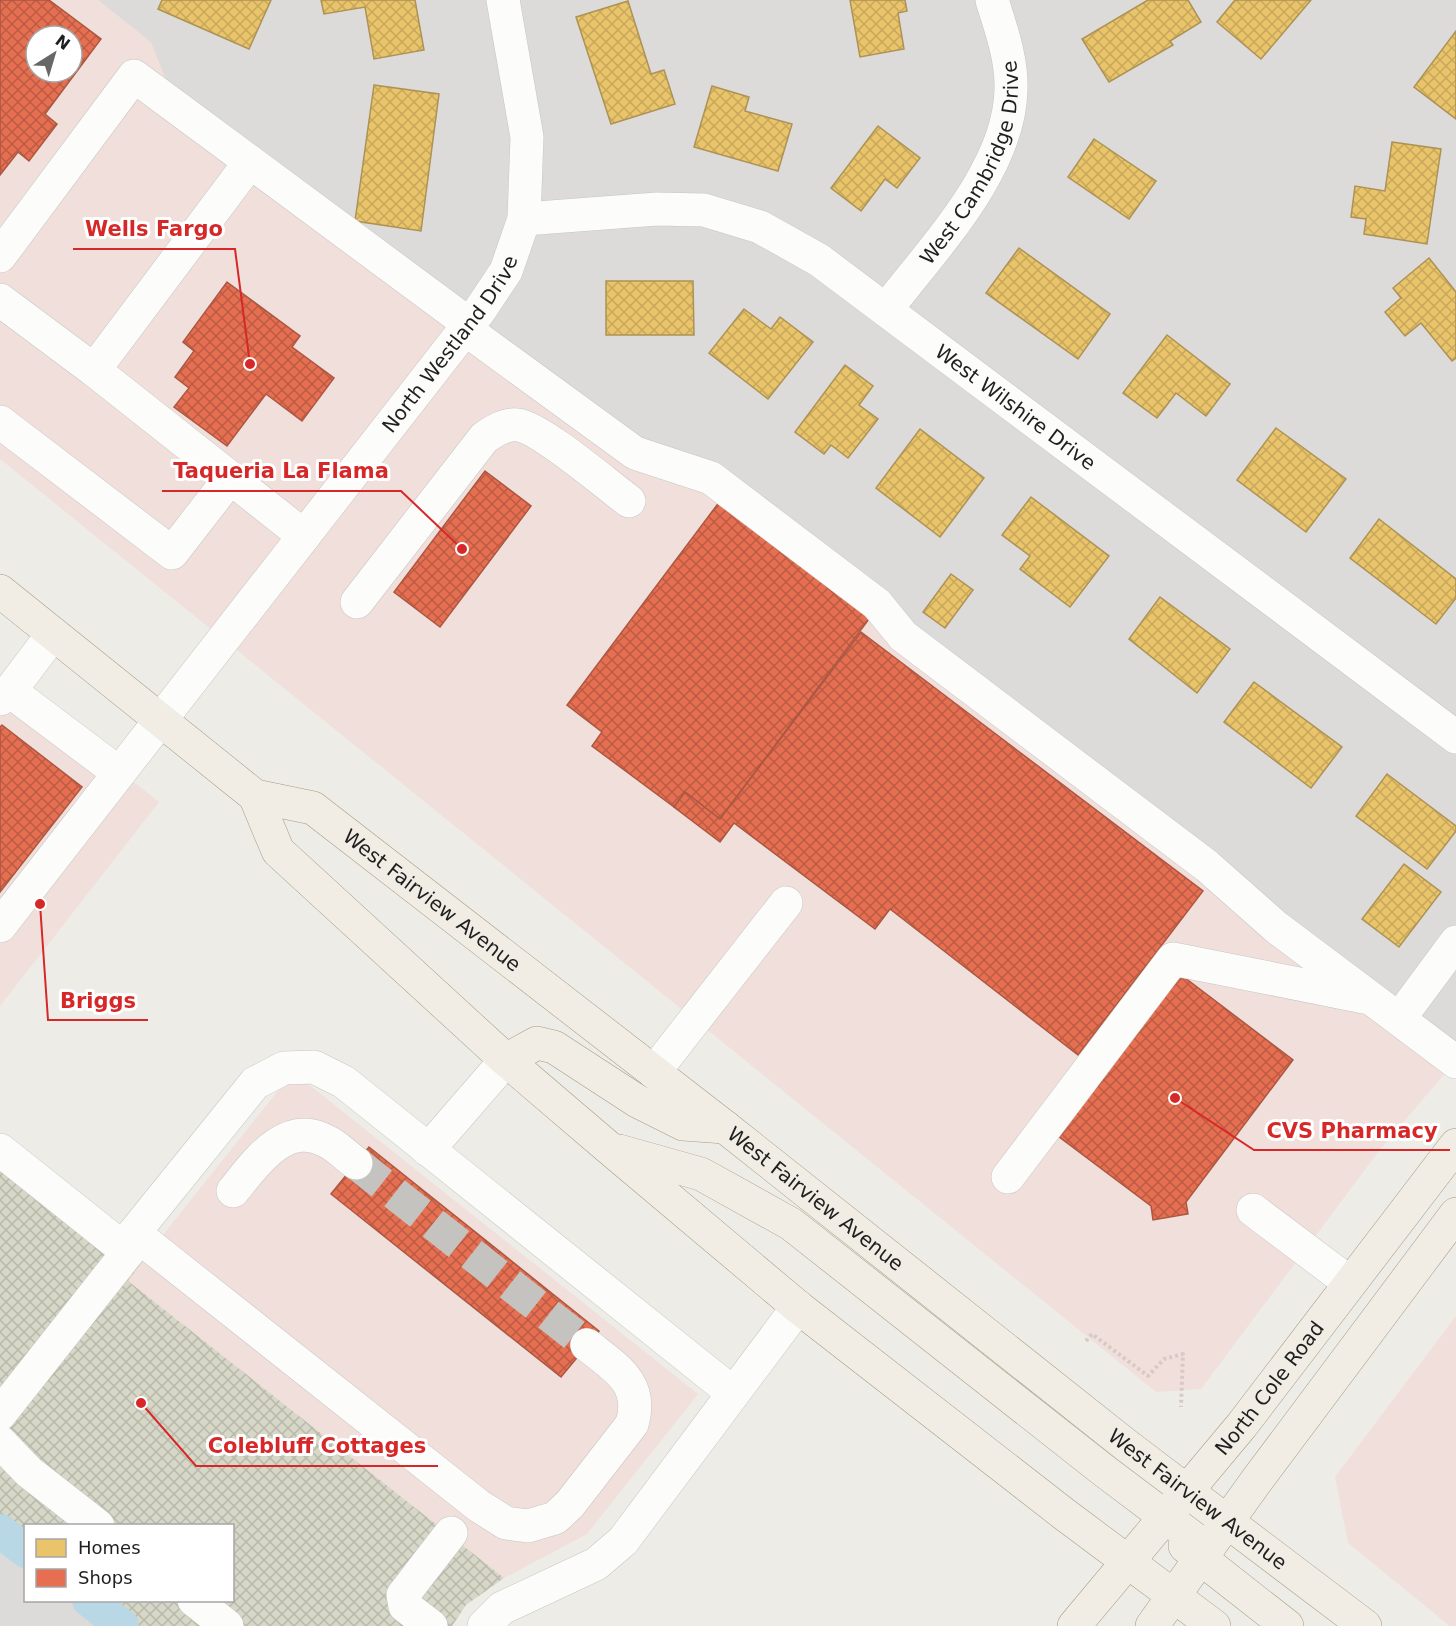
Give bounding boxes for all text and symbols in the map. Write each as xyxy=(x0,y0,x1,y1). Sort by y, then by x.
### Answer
north arrow xyxy=(24,24,84,84)
text: N xyxy=(52,31,74,54)
street label: West Cambridge Drive xyxy=(915,59,1023,269)
callout: Wells Fargo xyxy=(73,210,235,249)
text: Wells Fargo xyxy=(85,217,223,241)
street label: North Westland Drive xyxy=(377,252,522,437)
street label: West Wilshire Drive xyxy=(930,339,1101,475)
callout: Taqueria La Flama xyxy=(162,452,401,491)
text: Taqueria La Flama xyxy=(173,459,389,483)
street label: West Fairview Avenue xyxy=(339,824,526,976)
callout: Briggs xyxy=(48,981,148,1020)
text: Briggs xyxy=(60,989,136,1013)
callout: CVS Pharmacy xyxy=(1254,1111,1450,1150)
text: CVS Pharmacy xyxy=(1266,1119,1438,1143)
street label: West Fairview Avenue xyxy=(723,1122,908,1276)
street label: North Cole Road xyxy=(1210,1316,1329,1460)
street label: West Fairview Avenue xyxy=(1103,1424,1292,1575)
callout: Colebluff Cottages xyxy=(196,1427,438,1466)
text: Colebluff Cottages xyxy=(208,1434,426,1458)
legend xyxy=(24,1524,234,1602)
text: Homes xyxy=(78,1537,141,1558)
text: Shops xyxy=(78,1567,133,1588)

